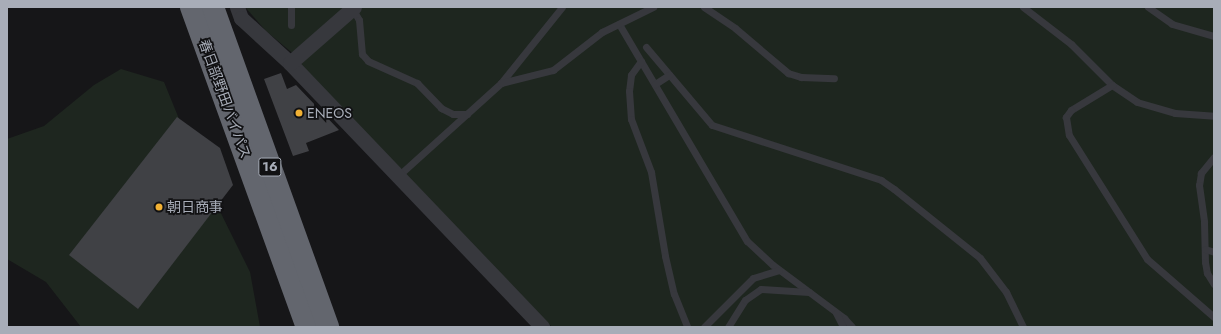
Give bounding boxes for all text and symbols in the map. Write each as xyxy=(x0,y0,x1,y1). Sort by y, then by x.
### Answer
street label: 春日部野田バイパス xyxy=(196,37,254,161)
place label: ENEOS xyxy=(307,105,352,121)
marker: ENEOS xyxy=(294,108,304,118)
road number: 16 xyxy=(258,156,282,178)
place label: 朝日商事 xyxy=(167,199,223,215)
marker: 朝日商事 xyxy=(154,202,164,212)

